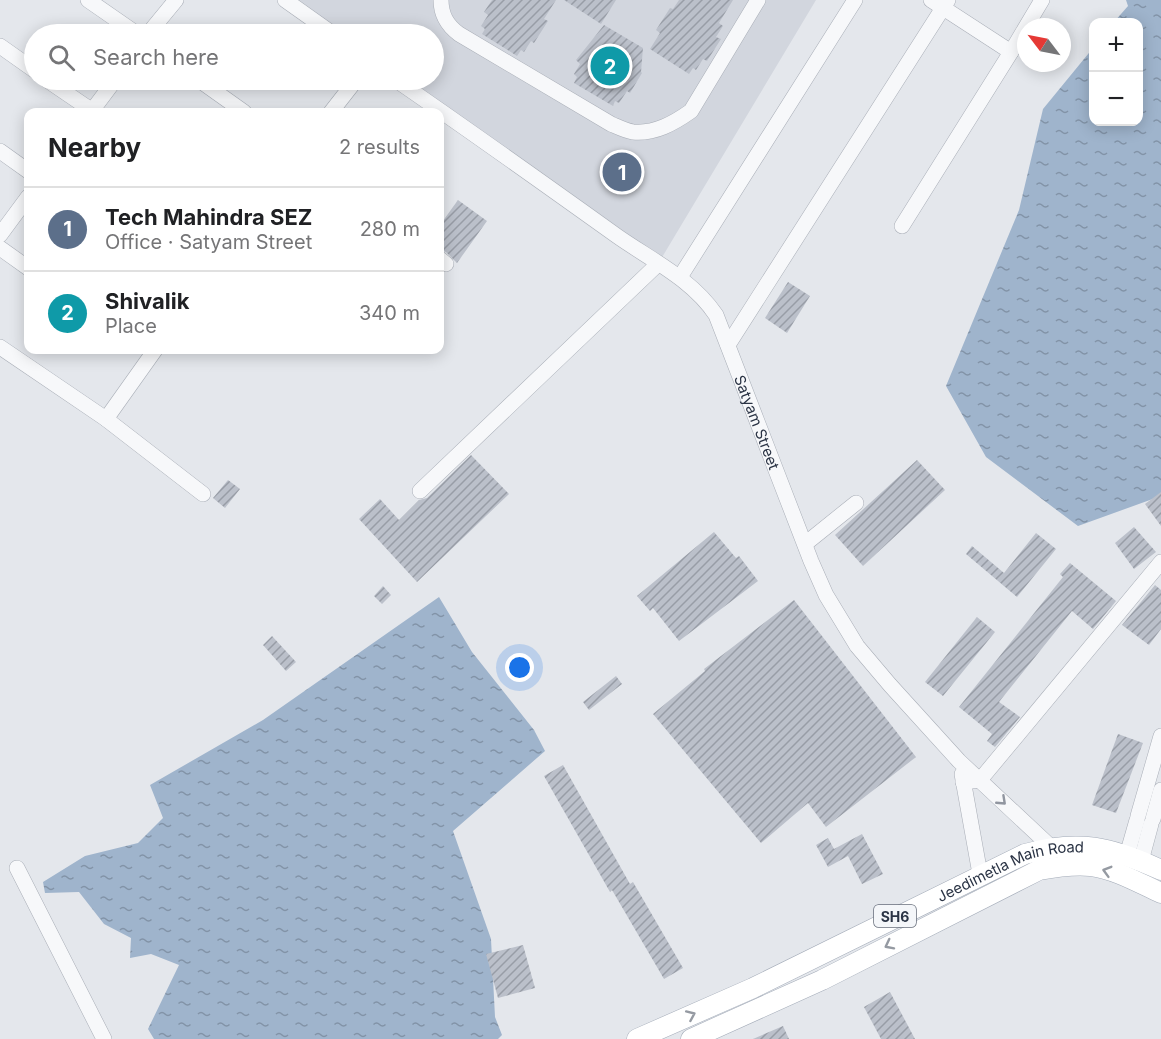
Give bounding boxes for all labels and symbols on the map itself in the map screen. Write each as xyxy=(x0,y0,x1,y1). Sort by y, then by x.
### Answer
north arrow xyxy=(1017,18,1071,72)
pin: 2 xyxy=(590,44,630,88)
pin: 1 xyxy=(602,150,642,195)
street label: Satyam Street xyxy=(731,372,784,472)
your location xyxy=(505,653,534,682)
one-way arrow xyxy=(995,794,1006,805)
street label: Jeedimetla Main Road xyxy=(933,837,1084,906)
one-way arrow xyxy=(1102,866,1113,878)
road number: SH6 xyxy=(874,905,916,927)
one-way arrow xyxy=(884,938,895,949)
one-way arrow xyxy=(684,1011,695,1023)

